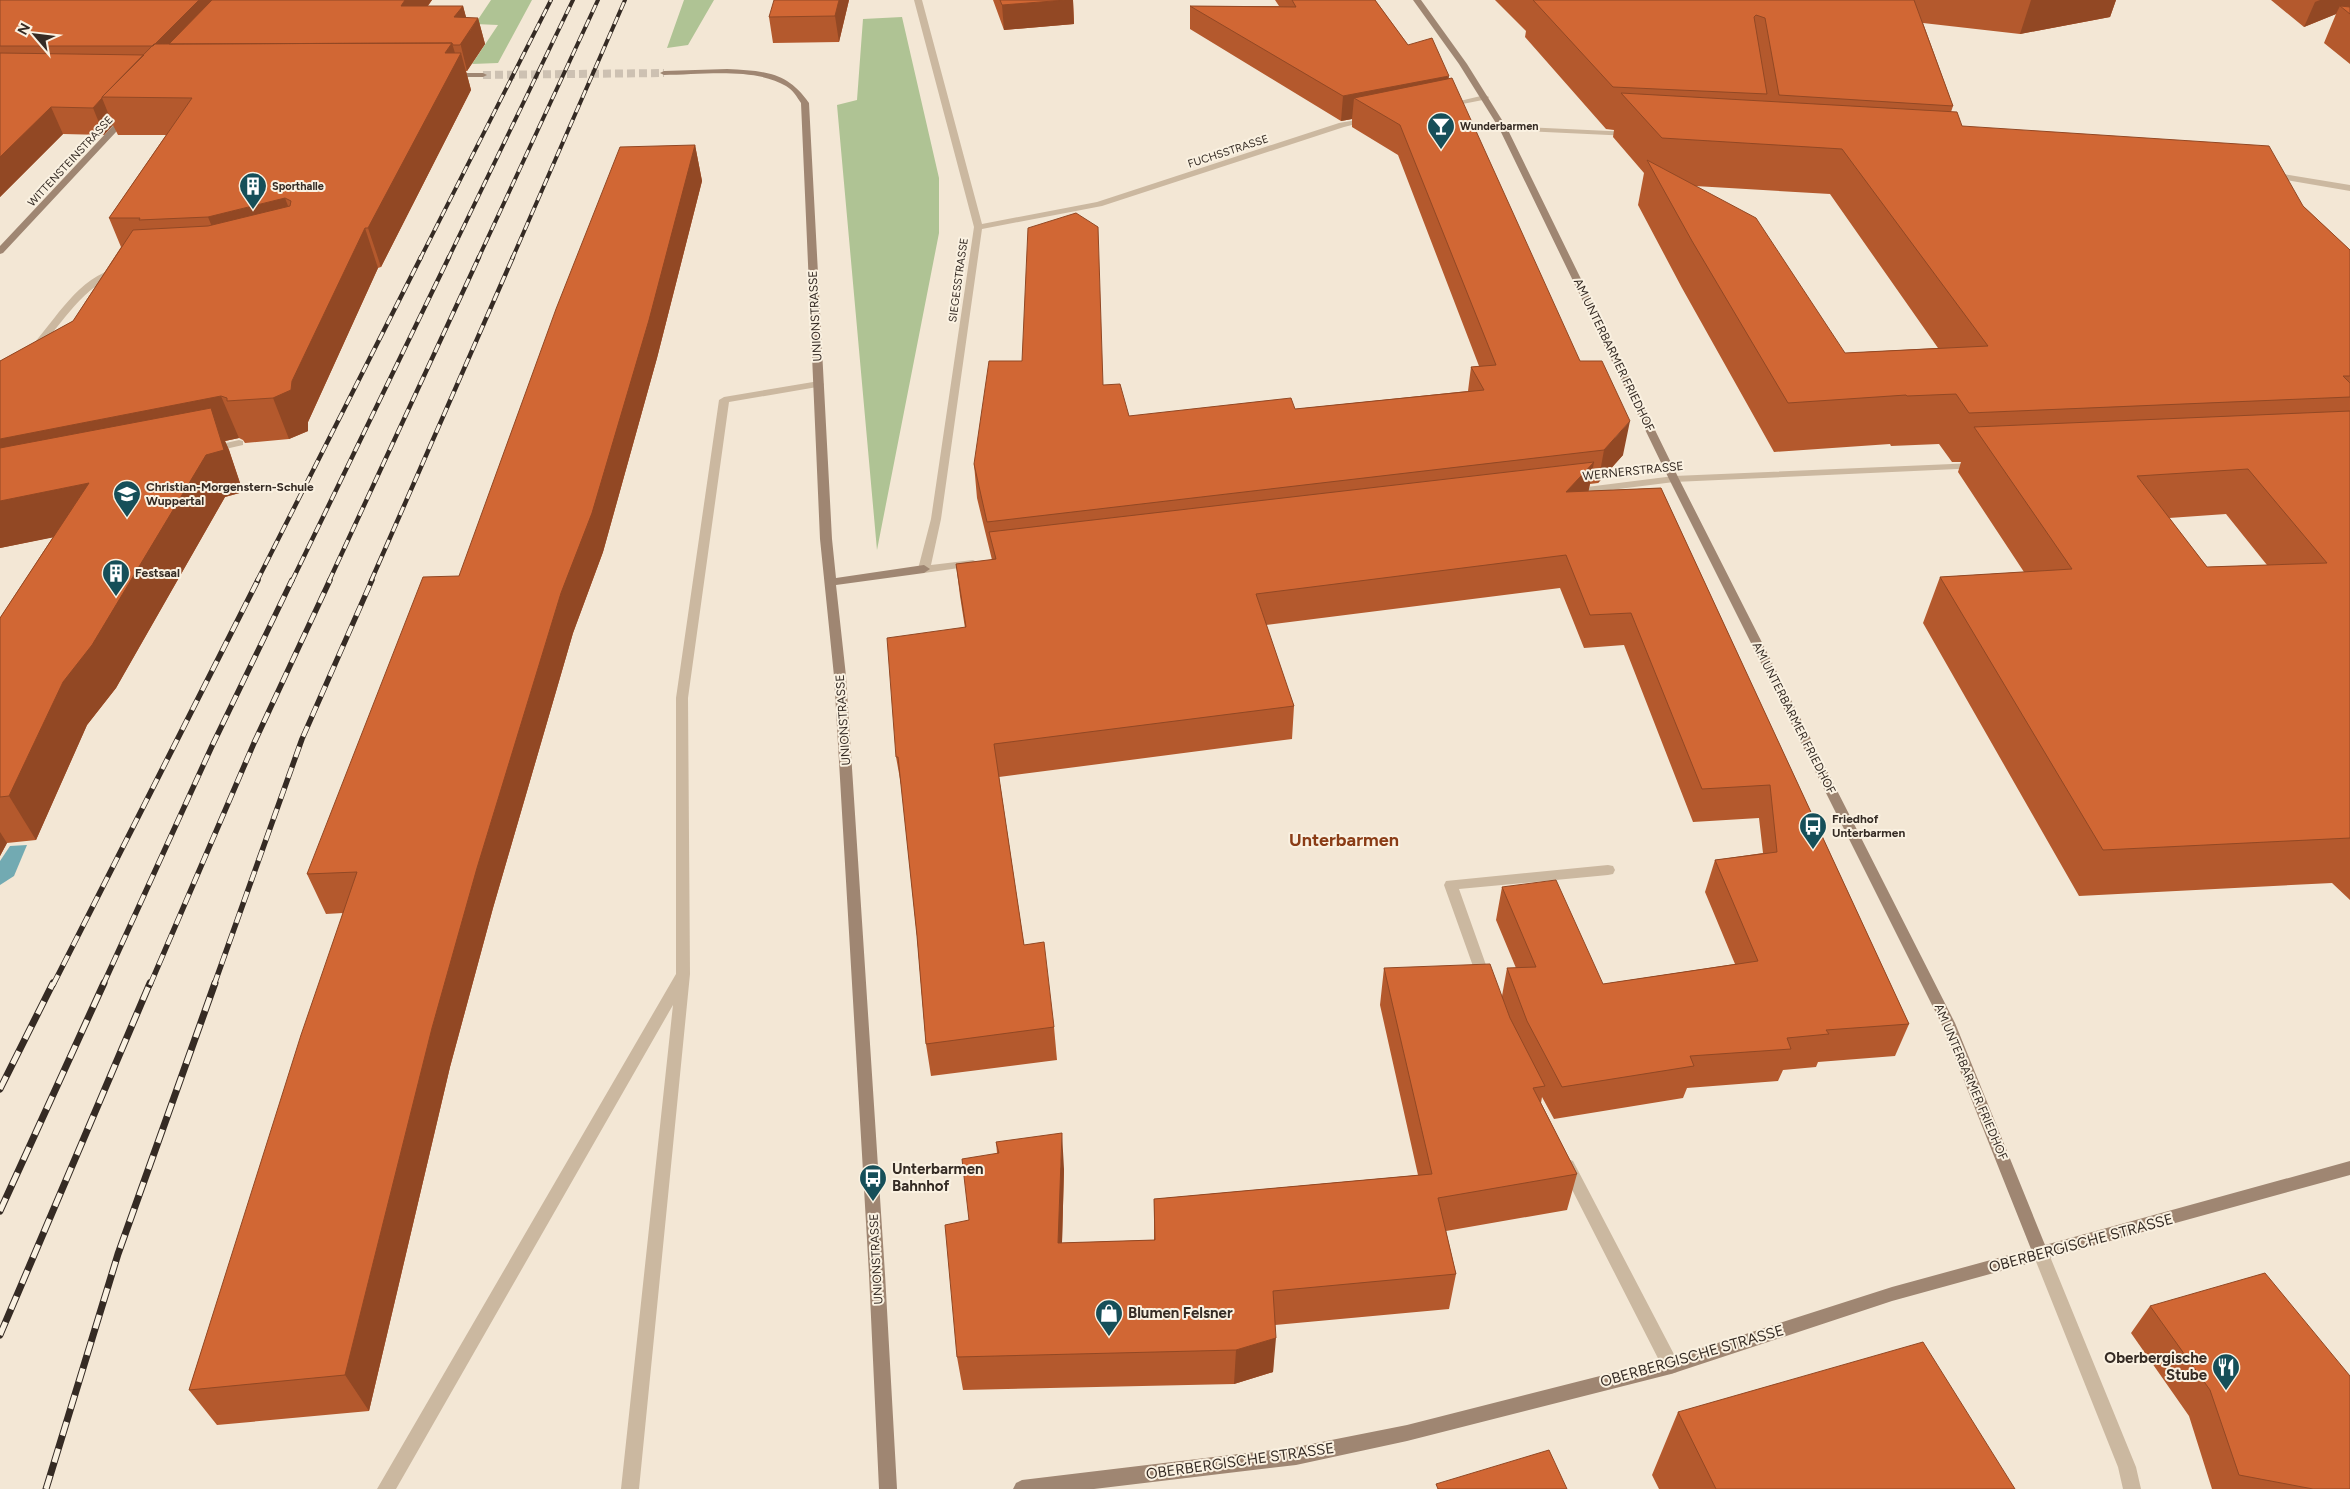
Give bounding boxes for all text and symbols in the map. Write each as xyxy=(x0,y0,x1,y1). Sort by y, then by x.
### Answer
north arrow xyxy=(10,10,60,60)
text: N xyxy=(14,20,34,38)
bar icon: Wunderbarmen xyxy=(1426,111,1456,150)
street label: WITTENSTEINSTRASSE xyxy=(25,113,116,209)
place label: Wunderbarmen xyxy=(1460,120,1539,133)
street label: FUCHSSTRASSE xyxy=(1186,132,1270,171)
building icon: Sporthalle xyxy=(238,171,268,210)
place label: Sporthalle xyxy=(272,180,324,193)
street label: SIEGESSTRASSE xyxy=(946,237,971,323)
street label: UNIONSTRASSE xyxy=(806,270,824,362)
street label: AM UNTERBARMER FRIEDHOF xyxy=(1571,276,1657,434)
street label: WERNERSTRASSE xyxy=(1582,459,1684,483)
school or university icon: Christian-Morgenstern-Schule Wuppertal xyxy=(112,479,142,518)
place label: Christian-Morgenstern-Schule Wuppertal xyxy=(146,480,314,508)
building icon: Festsaal xyxy=(101,558,131,597)
place label: Festsaal xyxy=(135,566,180,580)
street label: AM UNTERBARMER FRIEDHOF xyxy=(1750,640,1839,797)
street label: UNIONSTRASSE xyxy=(833,674,853,766)
bus stop icon: Friedhof Unterbarmen xyxy=(1798,811,1828,850)
place label: Friedhof Unterbarmen xyxy=(1832,812,1905,840)
district label: Unterbarmen xyxy=(1289,829,1399,851)
street label: AM UNTERBARMER FRIEDHOF xyxy=(1932,1002,2011,1163)
place label: Unterbarmen Bahnhof xyxy=(892,1160,984,1195)
bus stop icon: Unterbarmen Bahnhof xyxy=(858,1163,888,1202)
street label: OBERBERGISCHE STRASSE xyxy=(1987,1210,2175,1276)
street label: UNIONSTRASSE xyxy=(867,1213,885,1305)
shop icon: Blumen Felsner xyxy=(1094,1298,1124,1337)
place label: Blumen Felsner xyxy=(1128,1304,1233,1322)
street label: OBERBERGISCHE STRASSE xyxy=(1598,1321,1786,1391)
place label: Oberbergische Stube xyxy=(2104,1349,2208,1384)
restaurant icon: Oberbergische Stube xyxy=(2211,1352,2241,1391)
street label: OBERBERGISCHE STRASSE xyxy=(1145,1439,1335,1483)

